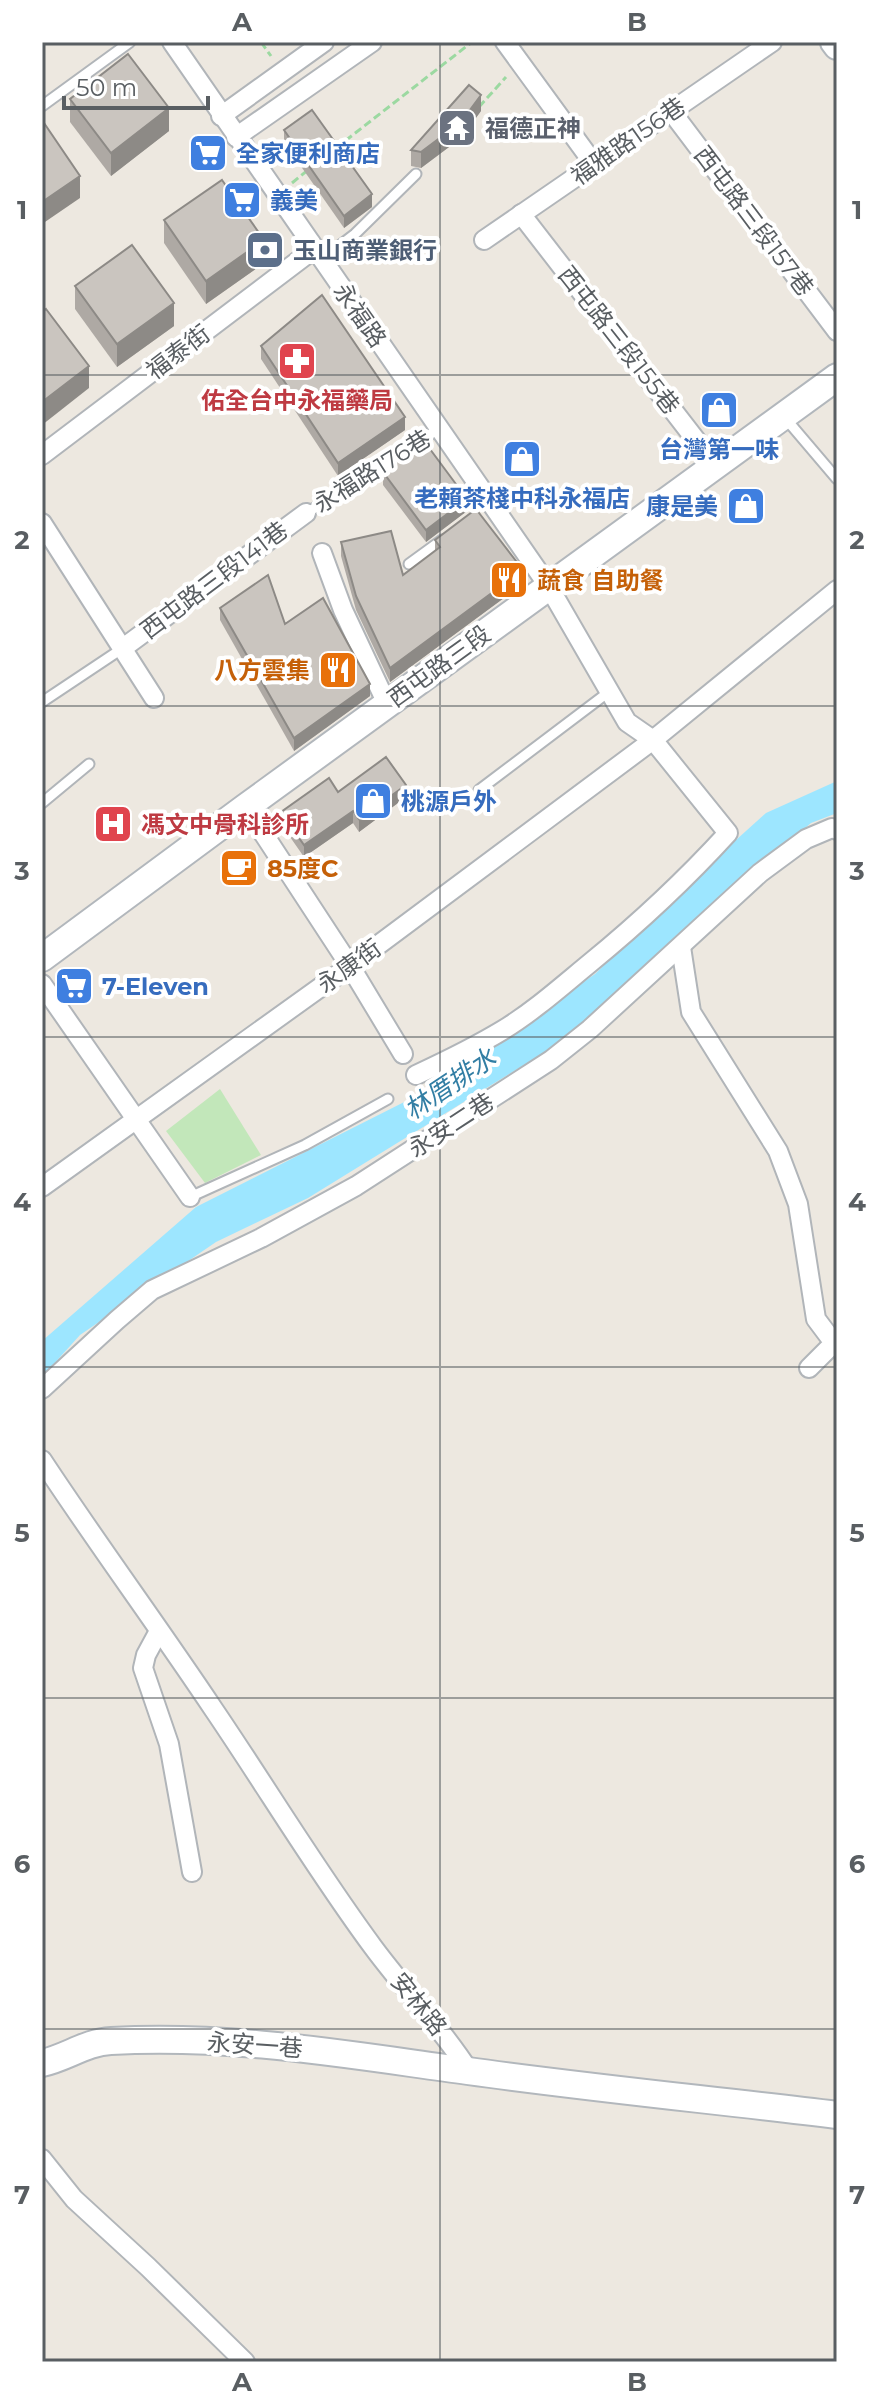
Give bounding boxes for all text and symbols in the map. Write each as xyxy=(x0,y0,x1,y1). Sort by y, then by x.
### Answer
text: A xyxy=(231,6,253,38)
text: B xyxy=(627,6,647,38)
scale bar xyxy=(64,60,208,110)
text: 50 m xyxy=(76,73,137,102)
street label: 福雅路156巷 xyxy=(565,91,691,191)
temple icon: 福德正神 xyxy=(436,107,478,149)
place label: 福德正神 xyxy=(485,114,581,143)
supermarket icon: 全家便利商店 xyxy=(187,132,229,174)
place label: 全家便利商店 xyxy=(236,139,380,168)
street label: 西屯路三段157巷 xyxy=(688,140,820,302)
supermarket icon: 義美 xyxy=(221,179,263,221)
place label: 義美 xyxy=(270,186,318,215)
text: 1 xyxy=(17,194,27,226)
text: 1 xyxy=(852,194,862,226)
bank icon: 玉山商業銀行 xyxy=(244,229,286,271)
place label: 玉山商業銀行 xyxy=(293,236,437,265)
street label: 西屯路三段155巷 xyxy=(552,260,686,420)
street label: 永福路 xyxy=(327,277,393,353)
street label: 福泰街 xyxy=(141,319,215,385)
pharmacy icon: 佑全台中永福藥局 xyxy=(276,340,318,382)
place label: 佑全台中永福藥局 xyxy=(201,386,393,415)
shop icon: 台灣第一味 xyxy=(698,389,740,431)
street label: 永福路176巷 xyxy=(308,423,436,519)
place label: 台灣第一味 xyxy=(659,435,779,464)
shop icon: 老賴茶棧中科永福店 xyxy=(501,438,543,480)
place label: 老賴茶棧中科永福店 xyxy=(414,484,630,513)
shop icon: 康是美 xyxy=(725,485,767,527)
place label: 康是美 xyxy=(646,492,718,521)
street label: 西屯路三段141巷 xyxy=(135,515,293,645)
text: 2 xyxy=(14,524,30,556)
text: 2 xyxy=(849,524,865,556)
restaurant icon: 蔬食 自助餐 xyxy=(488,559,530,601)
place label: 蔬食 自助餐 xyxy=(537,566,664,595)
street label: 西屯路三段 xyxy=(382,619,496,713)
restaurant icon: 八方雲集 xyxy=(317,649,359,691)
place label: 八方雲集 xyxy=(214,656,310,685)
shop icon: 桃源戶外 xyxy=(352,780,394,822)
place label: 桃源戶外 xyxy=(401,787,497,816)
hospital icon: 馮文中骨科診所 xyxy=(92,803,134,845)
place label: 馮文中骨科診所 xyxy=(141,810,309,839)
cafe icon: 85度C xyxy=(218,847,260,889)
place label: 85度C xyxy=(267,854,339,883)
text: 3 xyxy=(13,855,30,887)
text: 3 xyxy=(848,855,865,887)
street label: 永康街 xyxy=(311,933,387,999)
supermarket icon: 7-Eleven xyxy=(53,965,95,1007)
place label: 7-Eleven xyxy=(102,972,209,1001)
water label: 林厝排水 xyxy=(398,1041,503,1126)
street label: 永安二巷 xyxy=(403,1087,499,1163)
text: 4 xyxy=(13,1186,31,1218)
text: 4 xyxy=(848,1186,866,1218)
text: 5 xyxy=(14,1517,30,1549)
text: 5 xyxy=(849,1517,865,1549)
text: 6 xyxy=(14,1848,31,1880)
text: 6 xyxy=(849,1848,866,1880)
street label: 安林路 xyxy=(385,1967,453,2041)
street label: 永安一巷 xyxy=(206,2027,304,2063)
text: 7 xyxy=(14,2179,30,2211)
text: 7 xyxy=(849,2179,865,2211)
text: A xyxy=(231,2366,253,2398)
text: B xyxy=(627,2366,647,2398)

